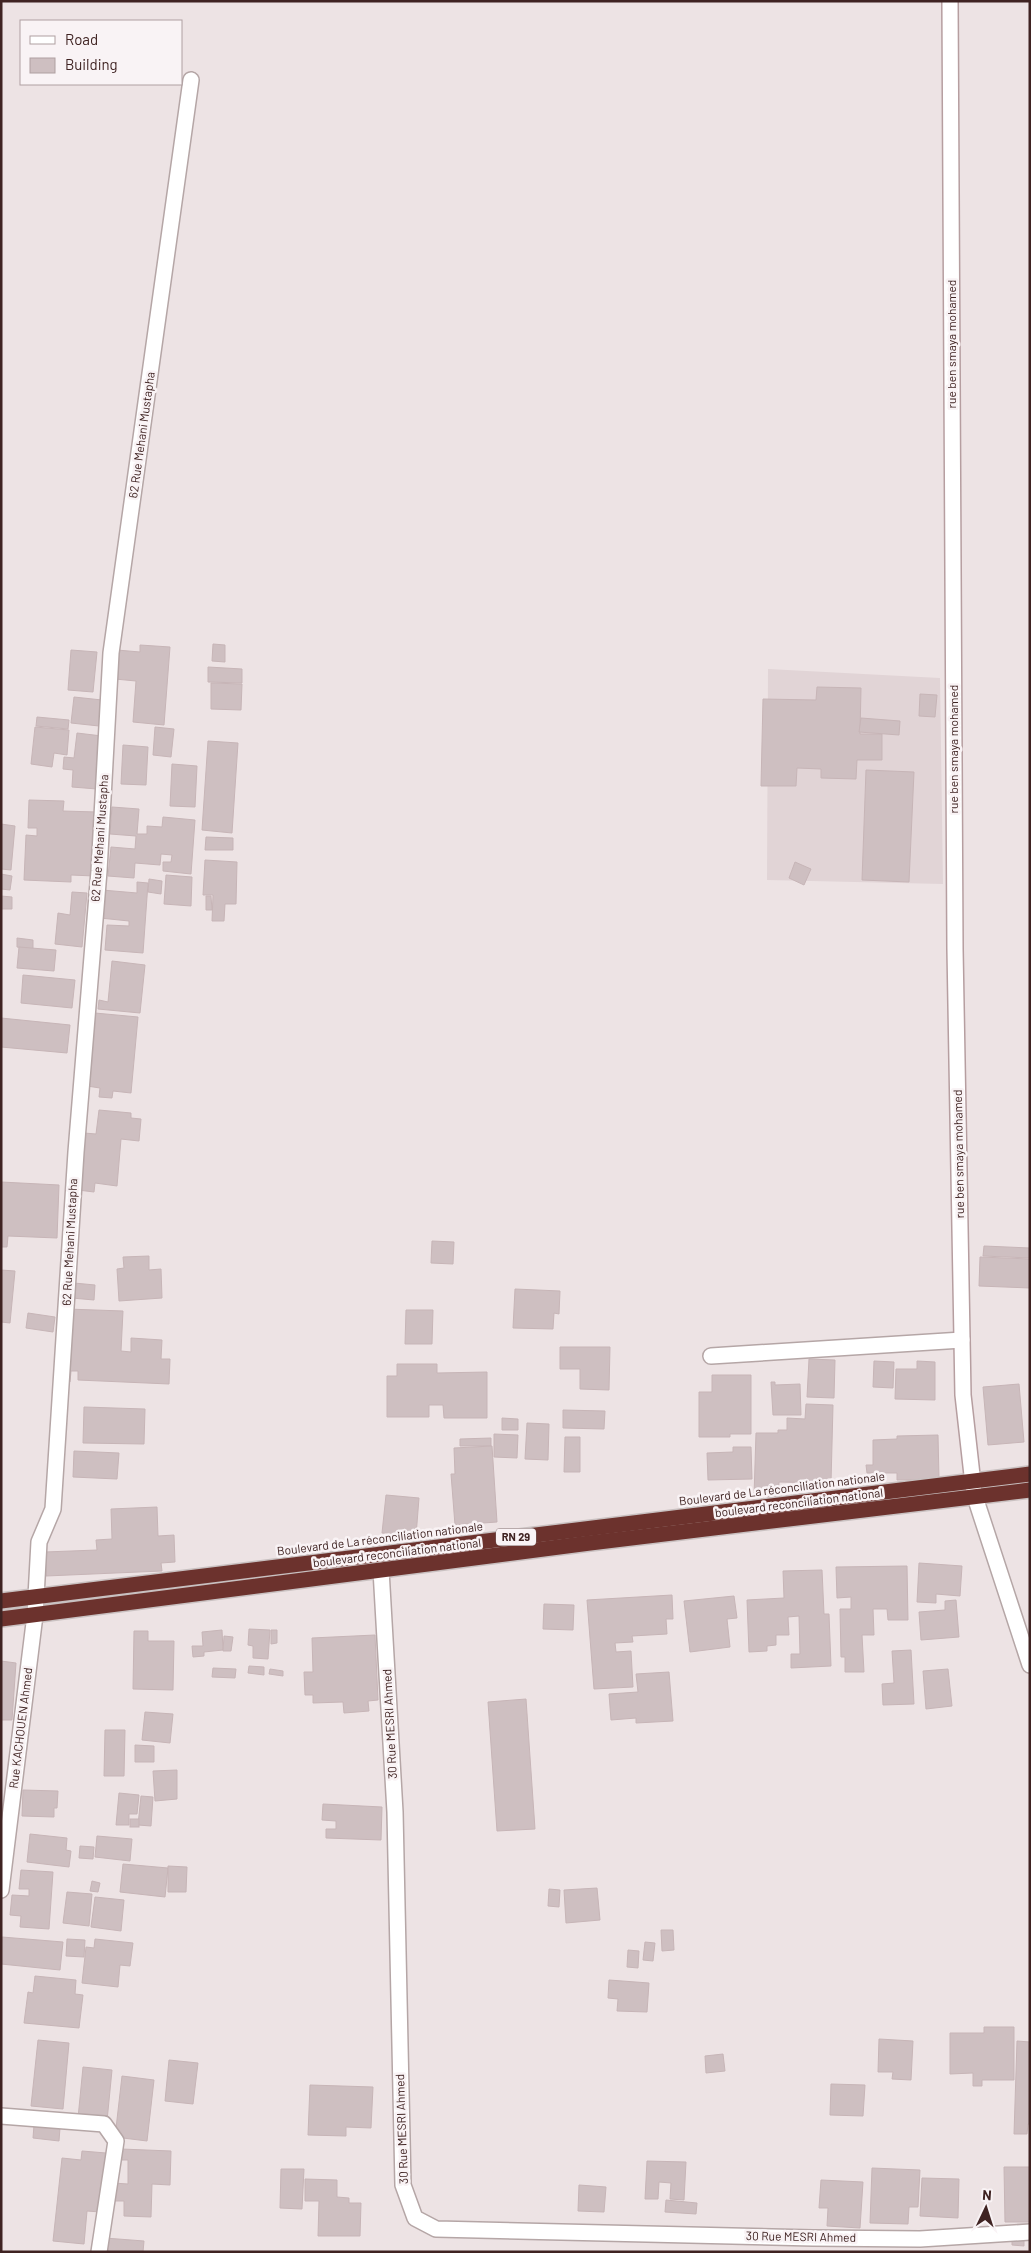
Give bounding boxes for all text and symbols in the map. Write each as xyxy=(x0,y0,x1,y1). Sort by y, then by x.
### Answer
legend xyxy=(20,20,182,85)
text: Road xyxy=(65,30,98,48)
text: Building xyxy=(65,55,118,73)
street label: rue ben smaya mohamed xyxy=(944,280,958,408)
street label: 62 Rue Mehani Mustapha xyxy=(125,371,157,499)
street label: rue ben smaya mohamed xyxy=(946,685,960,813)
street label: 62 Rue Mehani Mustapha xyxy=(88,774,110,902)
street label: rue ben smaya mohamed xyxy=(950,1090,966,1219)
street label: 62 Rue Mehani Mustapha xyxy=(59,1178,79,1306)
street label: Boulevard de La réconciliation nationale xyxy=(678,1468,886,1508)
street label: boulevard reconciliation national xyxy=(714,1485,884,1519)
street label: Boulevard de La réconciliation nationale xyxy=(276,1518,484,1558)
road number: RN 29 xyxy=(496,1528,536,1545)
street label: boulevard reconciliation national xyxy=(312,1535,482,1569)
street label: Rue KACHOUEN Ahmed xyxy=(6,1666,34,1789)
street label: 30 Rue MESRI Ahmed xyxy=(379,1669,399,1779)
street label: 30 Rue MESRI Ahmed xyxy=(392,2074,410,2184)
north arrow xyxy=(961,2183,1011,2233)
text: N xyxy=(982,2186,992,2203)
street label: 30 Rue MESRI Ahmed xyxy=(746,2228,856,2244)

